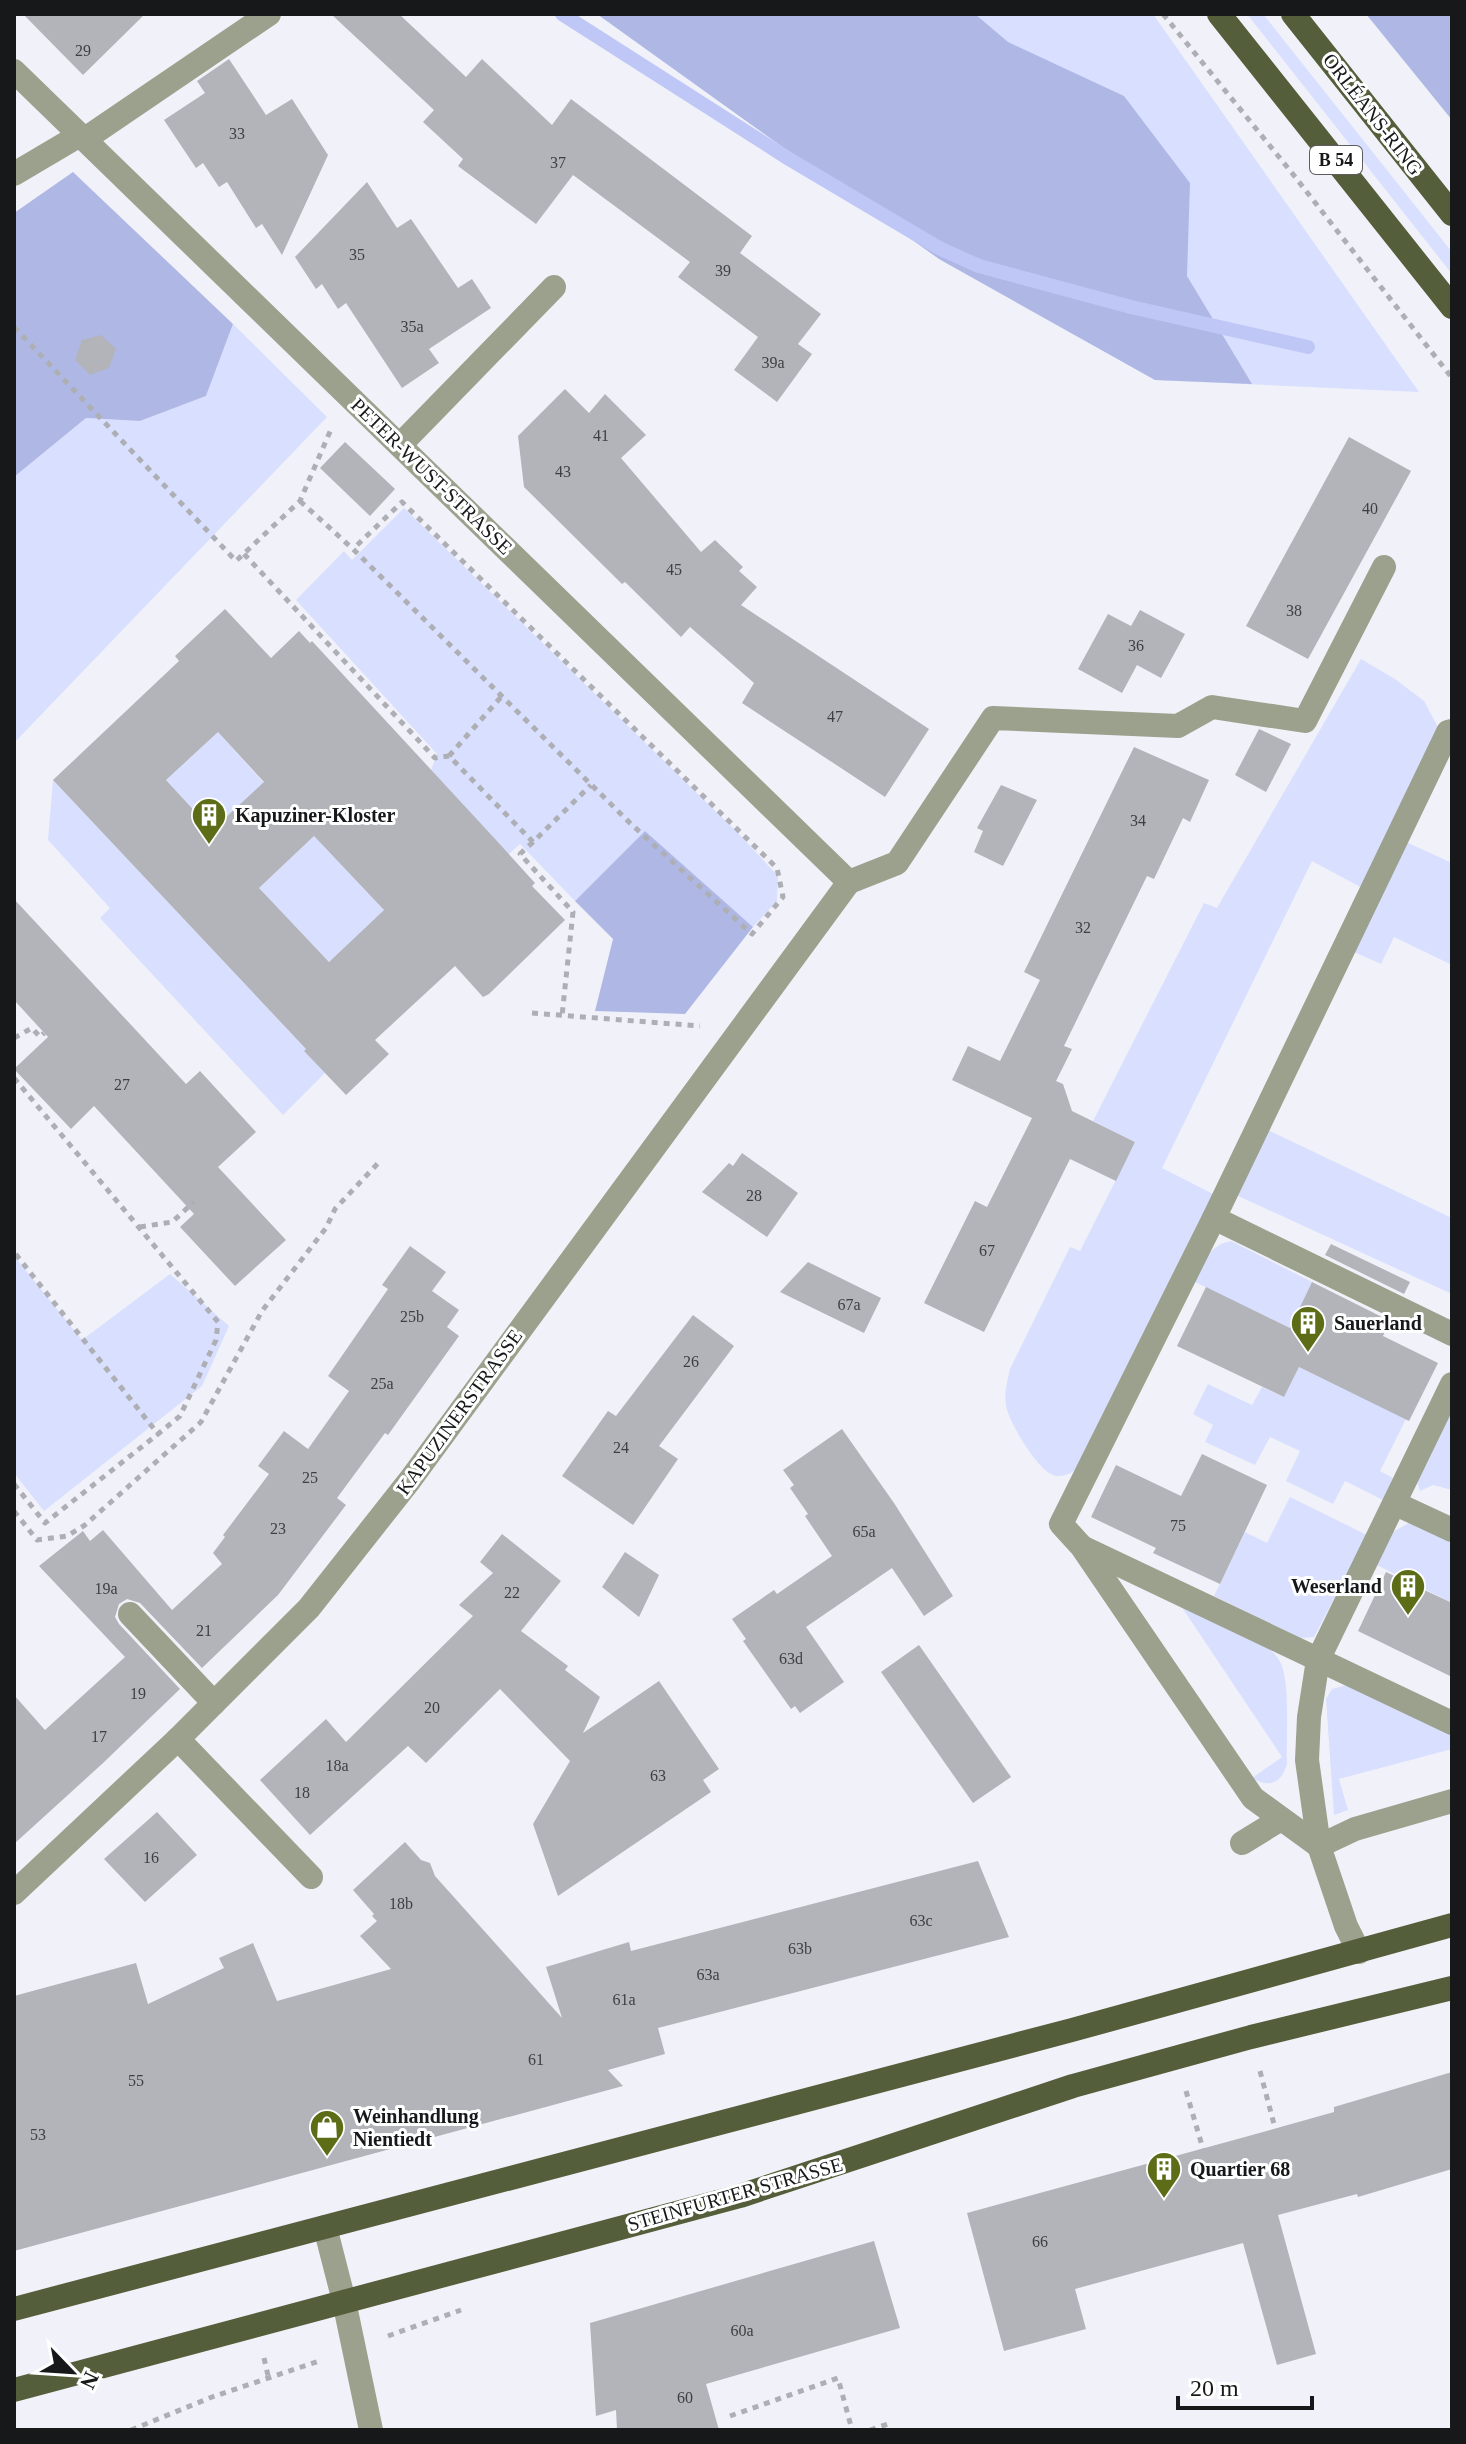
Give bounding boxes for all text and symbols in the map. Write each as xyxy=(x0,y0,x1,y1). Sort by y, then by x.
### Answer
house number: 29 xyxy=(75,42,91,59)
street label: ORLÉANS-RING xyxy=(1319,49,1427,179)
house number: 33 xyxy=(229,125,245,142)
road number: B 54 xyxy=(1310,146,1362,174)
house number: 37 xyxy=(550,154,566,171)
house number: 35 xyxy=(349,246,365,263)
house number: 39 xyxy=(715,262,731,279)
house number: 35a xyxy=(400,318,424,335)
house number: 39a xyxy=(761,354,785,371)
street label: PETER-WUST-STRASSE xyxy=(347,393,517,559)
house number: 41 xyxy=(593,427,609,444)
house number: 43 xyxy=(555,463,571,480)
house number: 40 xyxy=(1362,500,1378,517)
house number: 45 xyxy=(666,561,682,578)
house number: 38 xyxy=(1286,602,1302,619)
house number: 36 xyxy=(1128,637,1144,654)
house number: 47 xyxy=(827,708,843,725)
building icon: Kapuziner-Kloster xyxy=(190,796,228,846)
place label: Kapuziner-Kloster xyxy=(235,804,395,827)
house number: 34 xyxy=(1130,812,1146,829)
house number: 32 xyxy=(1075,919,1091,936)
house number: 27 xyxy=(114,1076,130,1093)
house number: 28 xyxy=(746,1187,762,1204)
house number: 67 xyxy=(979,1242,995,1259)
house number: 67a xyxy=(837,1296,861,1313)
building icon: Sauerland xyxy=(1289,1304,1327,1354)
house number: 25b xyxy=(400,1308,424,1325)
place label: Sauerland xyxy=(1334,1312,1422,1334)
street label: KAPUZINERSTRASSE xyxy=(392,1325,526,1499)
house number: 26 xyxy=(683,1353,699,1370)
house number: 25a xyxy=(370,1375,394,1392)
house number: 24 xyxy=(613,1439,629,1456)
house number: 25 xyxy=(302,1469,318,1486)
house number: 75 xyxy=(1170,1517,1186,1534)
house number: 23 xyxy=(270,1520,286,1537)
house number: 65a xyxy=(852,1523,876,1540)
building icon: Weserland xyxy=(1389,1567,1427,1617)
place label: Weserland xyxy=(1291,1575,1382,1597)
house number: 19a xyxy=(94,1580,118,1597)
house number: 22 xyxy=(504,1584,520,1601)
house number: 21 xyxy=(196,1622,212,1639)
house number: 63d xyxy=(779,1650,803,1667)
house number: 19 xyxy=(130,1685,146,1702)
house number: 20 xyxy=(424,1699,440,1716)
house number: 17 xyxy=(91,1728,107,1745)
house number: 18a xyxy=(325,1757,349,1774)
house number: 63 xyxy=(650,1767,666,1784)
house number: 18 xyxy=(294,1784,310,1801)
house number: 16 xyxy=(143,1849,159,1866)
house number: 18b xyxy=(389,1895,413,1912)
house number: 63c xyxy=(909,1912,933,1929)
house number: 63b xyxy=(788,1940,812,1957)
house number: 63a xyxy=(696,1966,720,1983)
house number: 61a xyxy=(612,1991,636,2008)
house number: 61 xyxy=(528,2051,544,2068)
house number: 55 xyxy=(128,2072,144,2089)
place label: Weinhandlung Nientiedt xyxy=(353,2105,479,2150)
shop icon: Weinhandlung Nientiedt xyxy=(308,2108,346,2158)
house number: 53 xyxy=(30,2126,46,2143)
building icon: Quartier 68 xyxy=(1145,2150,1183,2200)
street label: STEINFURTER STRASSE xyxy=(625,2153,845,2235)
place label: Quartier 68 xyxy=(1190,2158,1290,2180)
house number: 66 xyxy=(1032,2233,1048,2250)
house number: 60a xyxy=(730,2322,754,2339)
north arrow xyxy=(32,2332,112,2412)
scale bar xyxy=(1178,2360,1312,2410)
text: N xyxy=(75,2368,104,2393)
text: 20 m xyxy=(1190,2375,1239,2401)
house number: 60 xyxy=(677,2389,693,2406)

